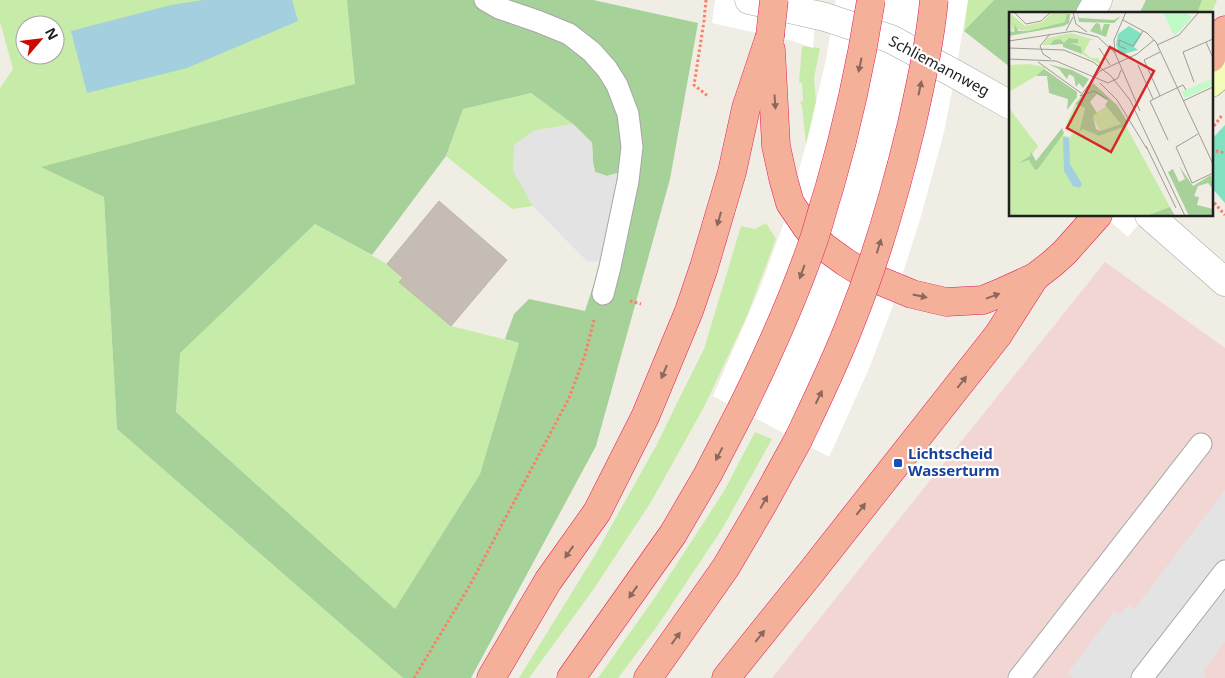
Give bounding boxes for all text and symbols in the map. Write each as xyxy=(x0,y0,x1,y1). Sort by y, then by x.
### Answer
inset map xyxy=(1009,12,1212,216)
north arrow xyxy=(15,15,65,65)
text: N xyxy=(41,24,63,43)
street label: Schliemannweg xyxy=(886,30,993,100)
one-way arrow xyxy=(856,58,864,73)
one-way arrow xyxy=(916,80,924,96)
one-way arrow xyxy=(771,94,779,110)
one-way arrow xyxy=(714,212,722,227)
one-way arrow xyxy=(875,238,883,253)
one-way arrow xyxy=(798,265,806,280)
one-way arrow xyxy=(913,292,928,300)
one-way arrow xyxy=(985,292,1000,299)
one-way arrow xyxy=(660,365,668,379)
one-way arrow xyxy=(956,376,967,389)
one-way arrow xyxy=(815,389,823,404)
place label: Lichtscheid Wasserturm xyxy=(908,443,1000,480)
one-way arrow xyxy=(715,446,723,461)
marker: Lichtscheid Wasserturm xyxy=(892,457,904,469)
one-way arrow xyxy=(760,495,769,508)
one-way arrow xyxy=(856,503,867,516)
one-way arrow xyxy=(564,545,574,558)
one-way arrow xyxy=(628,585,638,598)
one-way arrow xyxy=(754,630,765,643)
one-way arrow xyxy=(671,631,681,645)

